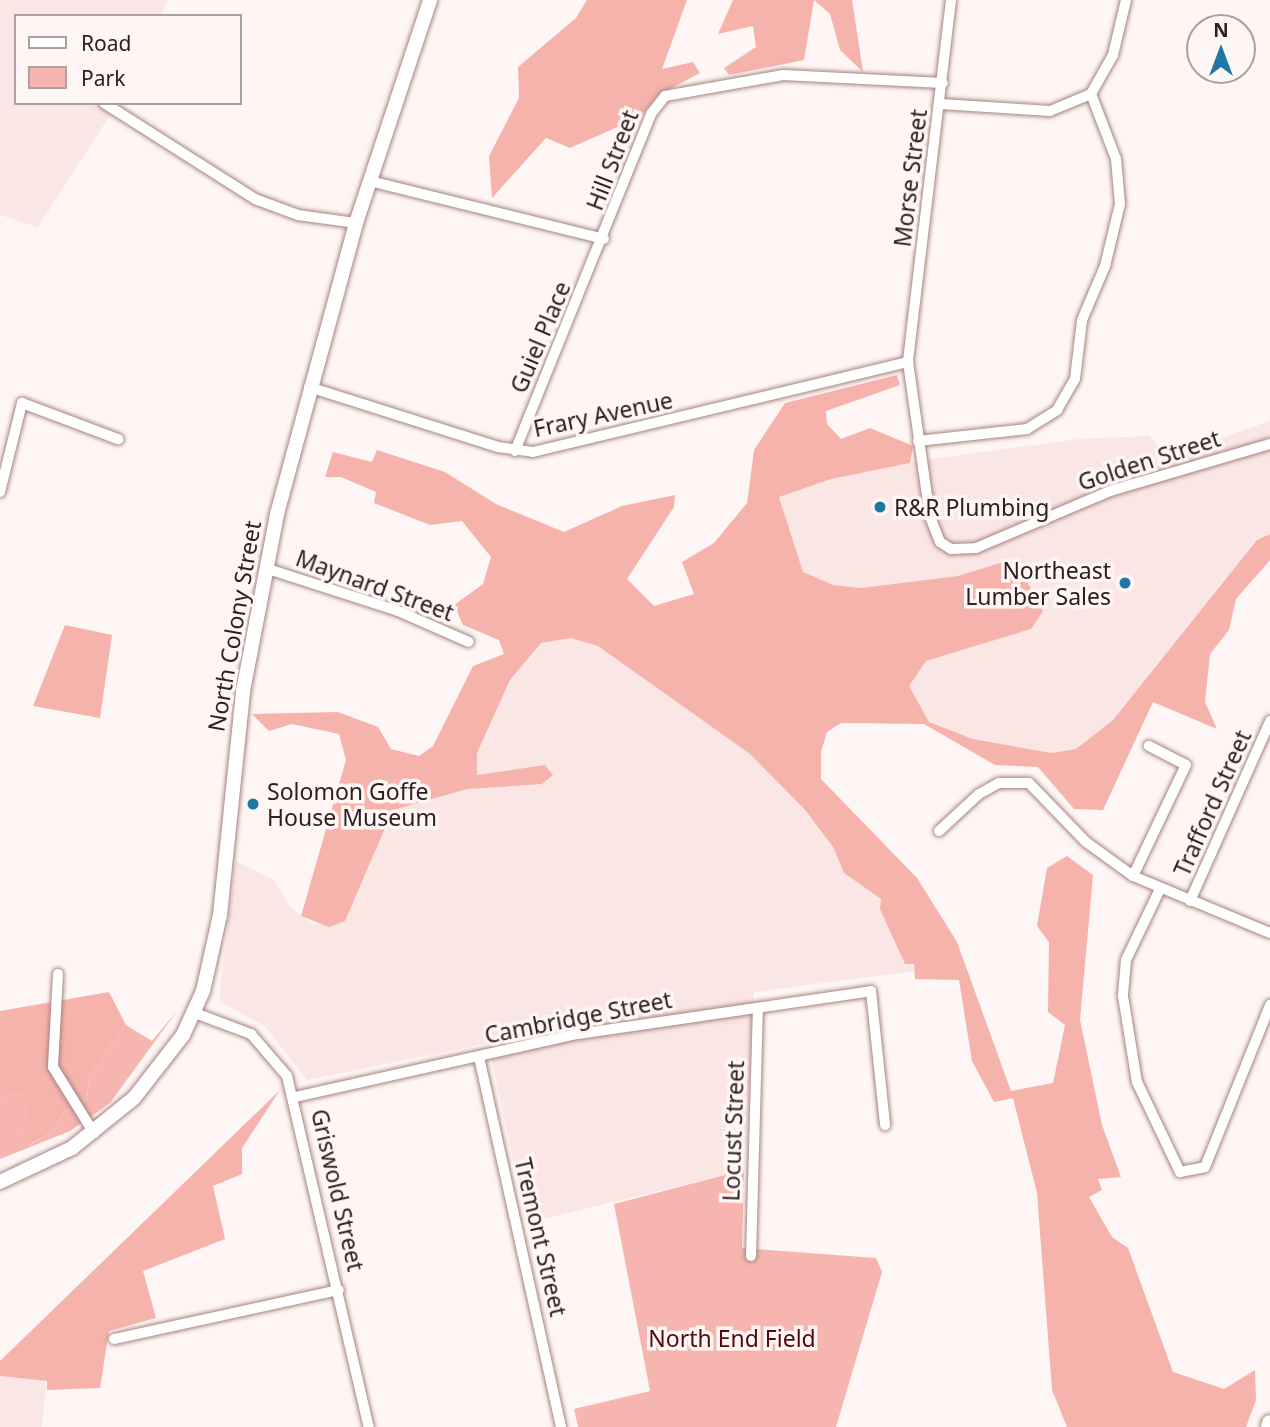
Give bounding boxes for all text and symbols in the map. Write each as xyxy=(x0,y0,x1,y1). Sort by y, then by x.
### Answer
legend xyxy=(14,14,242,105)
north arrow xyxy=(1186,14,1256,84)
text: N xyxy=(1213,17,1229,43)
text: Road xyxy=(81,29,131,57)
text: Park xyxy=(81,64,125,92)
street label: Hill Street xyxy=(580,106,644,214)
street label: Morse Street xyxy=(888,108,932,248)
street label: Guiel Place xyxy=(504,277,576,397)
street label: Frary Avenue xyxy=(531,386,675,442)
street label: Golden Street xyxy=(1074,424,1224,496)
place label: R&R Plumbing xyxy=(894,493,1049,521)
marker: R&R Plumbing xyxy=(872,499,888,515)
street label: North Colony Street xyxy=(202,518,266,734)
street label: Maynard Street xyxy=(292,544,458,626)
place label: Northeast Lumber Sales xyxy=(965,556,1111,610)
marker: Northeast Lumber Sales xyxy=(1117,575,1133,591)
street label: Trafford Street xyxy=(1168,726,1256,880)
place label: Solomon Goffe House Museum xyxy=(267,777,437,831)
marker: Solomon Goffe House Museum xyxy=(245,796,261,812)
street label: Cambridge Street xyxy=(482,985,674,1049)
street label: Locust Street xyxy=(717,1060,749,1202)
street label: Griswold Street xyxy=(306,1106,370,1274)
street label: Tremont Street xyxy=(509,1155,573,1319)
park label: North End Field xyxy=(648,1324,816,1352)

